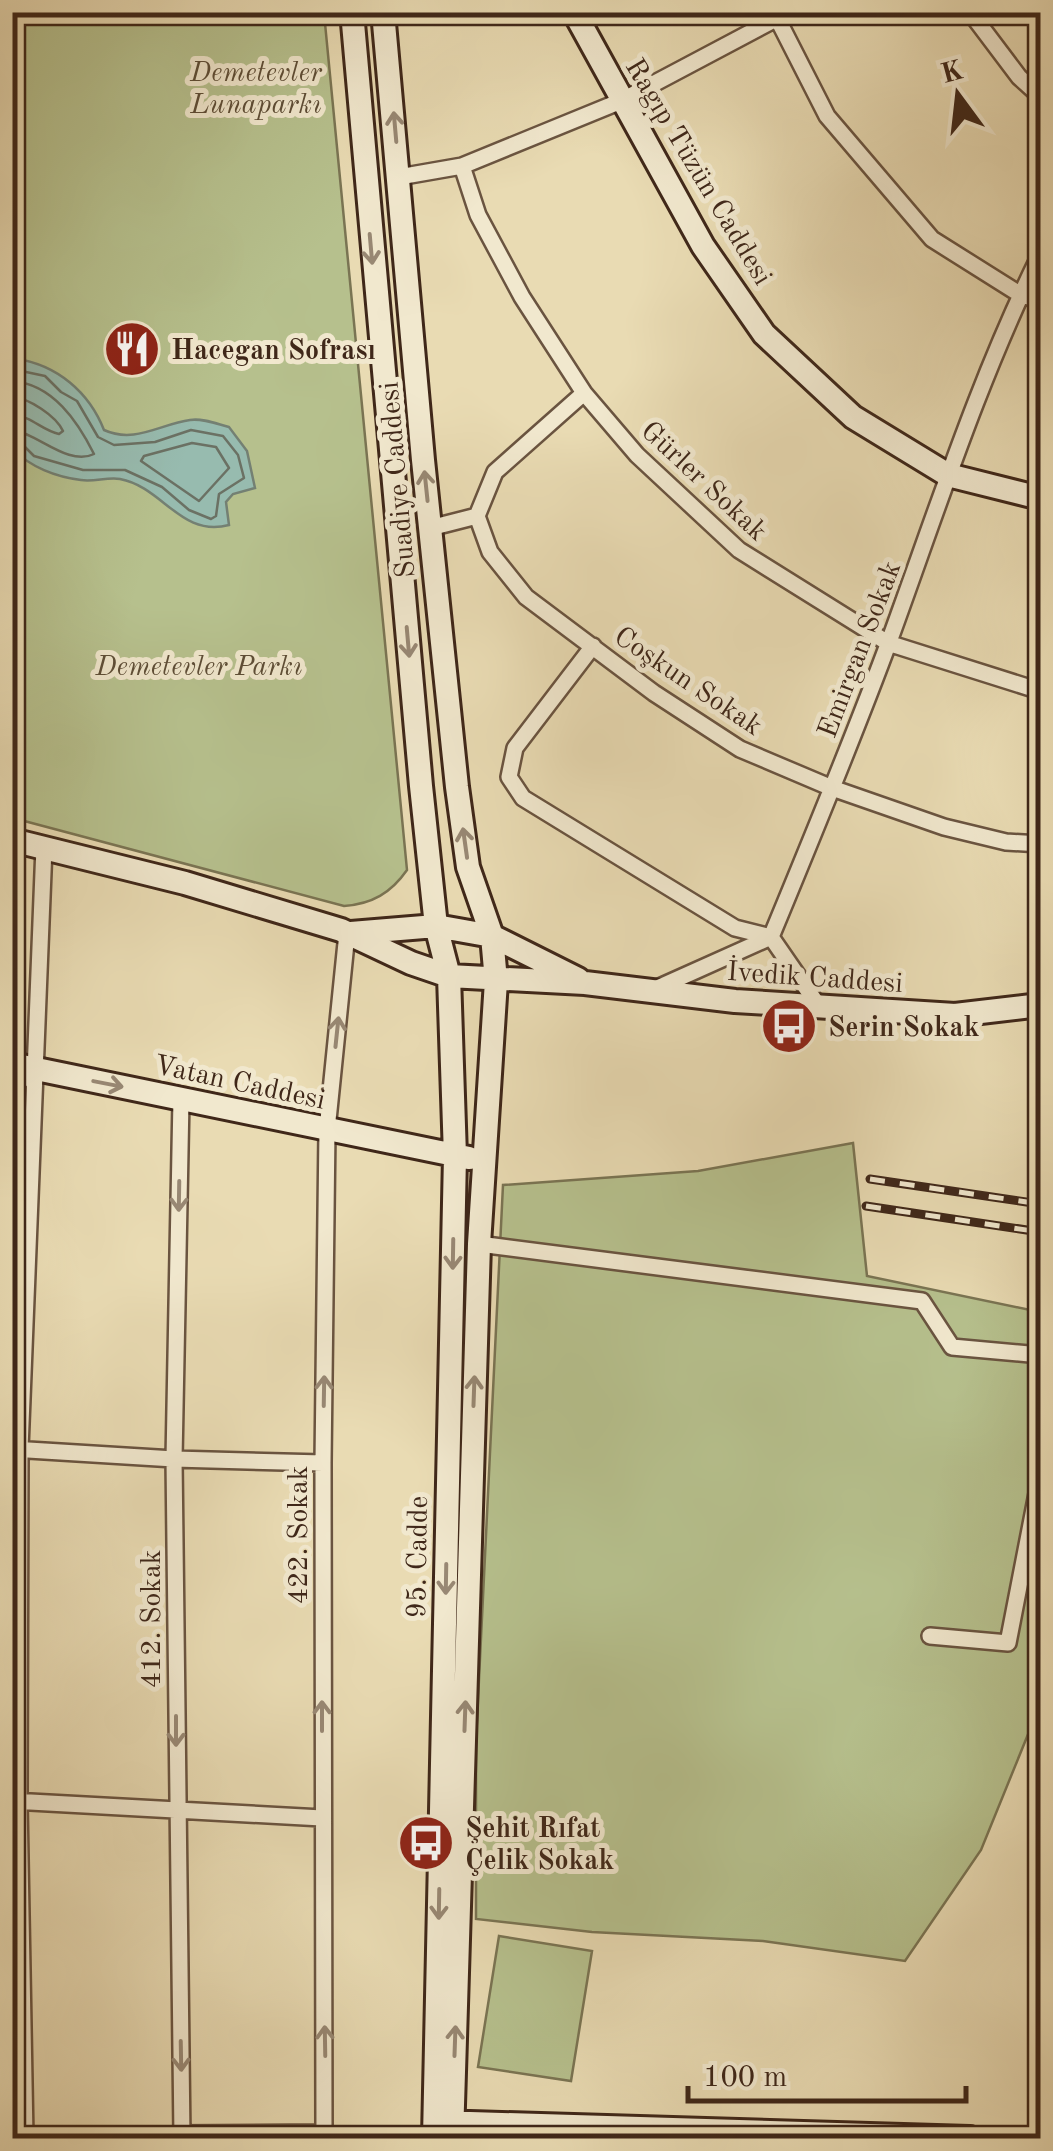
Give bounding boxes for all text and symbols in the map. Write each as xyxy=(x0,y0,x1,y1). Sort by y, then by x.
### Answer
north arrow xyxy=(908,45,1008,145)
street label: Ragıp Tüzün Caddesi xyxy=(619,55,776,291)
text: K xyxy=(938,57,966,90)
park label: Demetevler Lunaparkı xyxy=(189,60,323,120)
one-way arrow xyxy=(385,111,404,143)
one-way arrow xyxy=(362,233,381,265)
restaurant icon: Hacegan Sofrası xyxy=(102,319,162,379)
place label: Hacegan Sofrası xyxy=(171,338,376,366)
street label: Suadiye Caddesi xyxy=(376,380,422,579)
street label: Gürler Sokak xyxy=(635,417,771,547)
one-way arrow xyxy=(416,470,435,502)
street label: Emirgan Sokak xyxy=(814,558,907,742)
street label: Coşkun Sokak xyxy=(608,623,766,742)
one-way arrow xyxy=(398,626,417,658)
park label: Demetevler Parkı xyxy=(95,654,302,682)
one-way arrow xyxy=(455,828,473,860)
street label: İvedik Caddesi xyxy=(726,955,904,999)
bus stop icon: Serin Sokak xyxy=(759,996,819,1056)
place label: Serin Sokak xyxy=(828,1015,980,1043)
one-way arrow xyxy=(328,1016,347,1048)
street label: Vatan Caddesi xyxy=(151,1052,327,1116)
one-way arrow xyxy=(91,1076,123,1095)
one-way arrow xyxy=(170,1180,188,1212)
one-way arrow xyxy=(443,1237,462,1269)
one-way arrow xyxy=(314,1376,333,1408)
one-way arrow xyxy=(465,1376,484,1408)
street label: 422. Sokak xyxy=(286,1466,314,1604)
street label: 95. Cadde xyxy=(404,1495,434,1619)
street label: 412. Sokak xyxy=(139,1550,167,1688)
one-way arrow xyxy=(436,1562,455,1594)
one-way arrow xyxy=(312,1701,332,1734)
one-way arrow xyxy=(455,1701,474,1733)
one-way arrow xyxy=(166,1714,186,1747)
bus stop icon: Şehit Rıfat Çelik Sokak xyxy=(396,1813,456,1873)
place label: Şehit Rıfat Çelik Sokak xyxy=(465,1816,615,1876)
one-way arrow xyxy=(429,1887,448,1919)
one-way arrow xyxy=(316,2026,334,2058)
one-way arrow xyxy=(446,2026,465,2058)
one-way arrow xyxy=(171,2040,190,2072)
scale bar xyxy=(688,2041,966,2103)
text: 100 m xyxy=(703,2063,787,2093)

